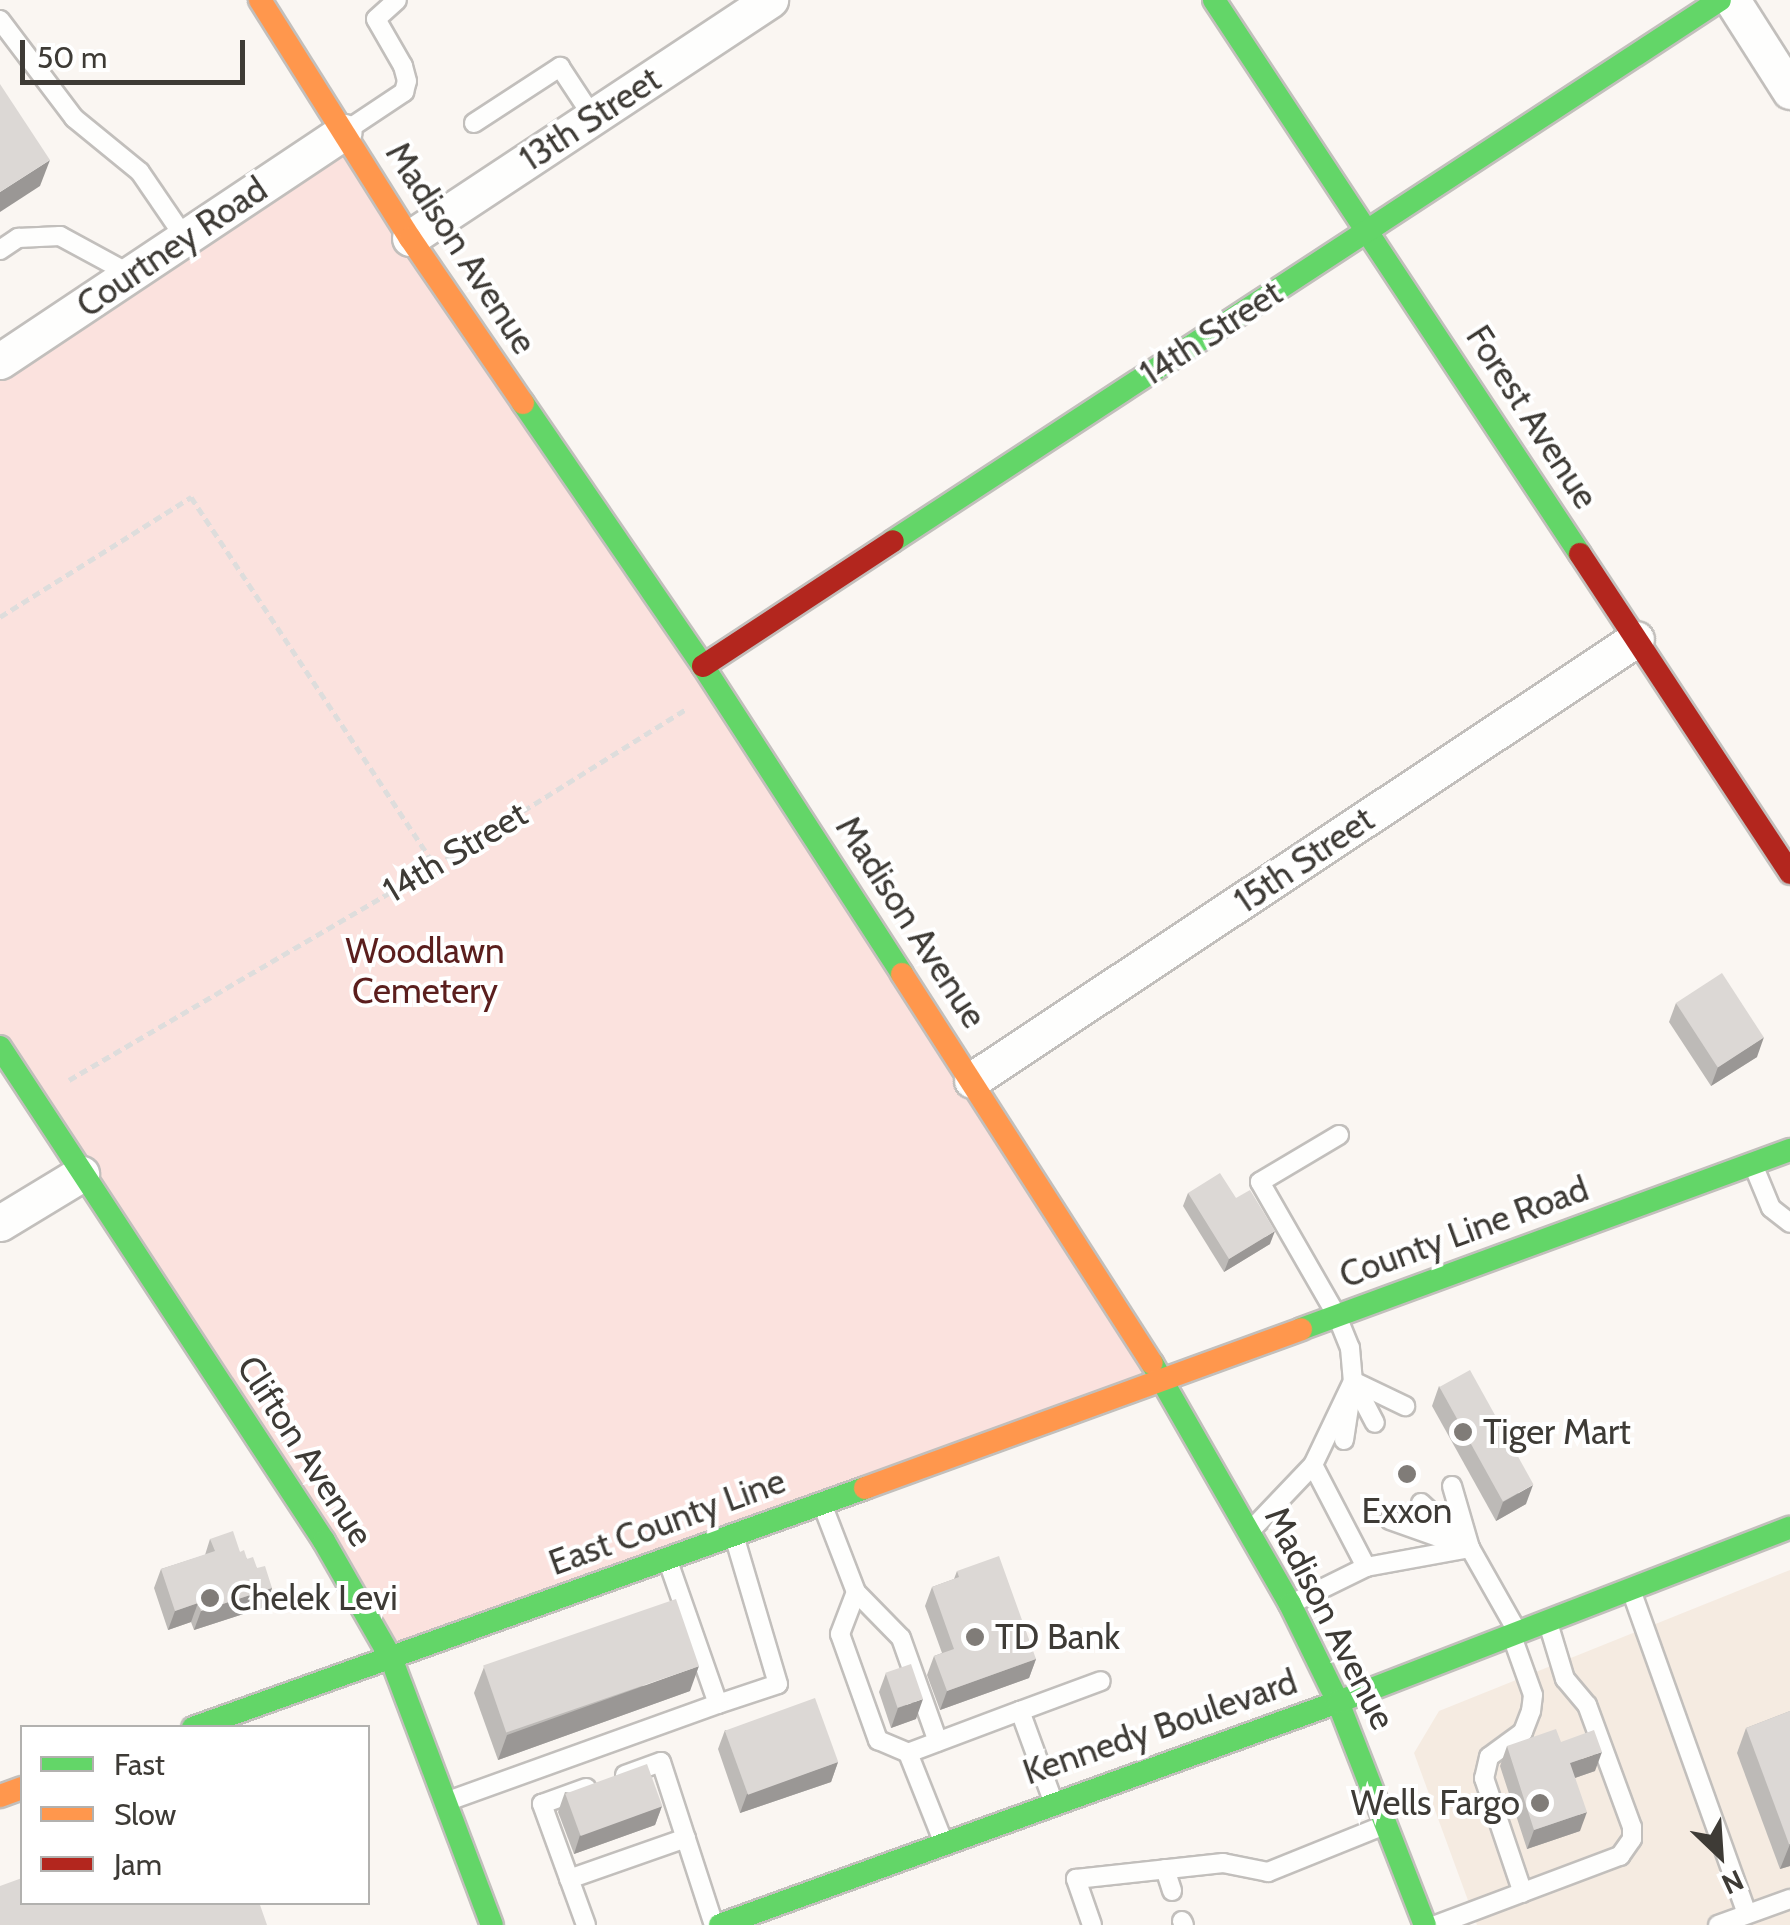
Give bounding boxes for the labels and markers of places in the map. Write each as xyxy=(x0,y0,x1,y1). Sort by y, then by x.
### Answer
place label: Tiger Mart xyxy=(1483,1411,1631,1453)
marker: Tiger Mart xyxy=(1452,1421,1474,1443)
marker: Exxon xyxy=(1396,1463,1418,1485)
place label: Exxon xyxy=(1362,1490,1452,1532)
place label: Chelek Levi xyxy=(230,1577,398,1619)
marker: Chelek Levi xyxy=(199,1587,221,1609)
place label: TD Bank xyxy=(995,1616,1120,1658)
marker: TD Bank xyxy=(964,1626,986,1648)
place label: Wells Fargo xyxy=(1351,1782,1520,1824)
marker: Wells Fargo xyxy=(1529,1792,1551,1814)

